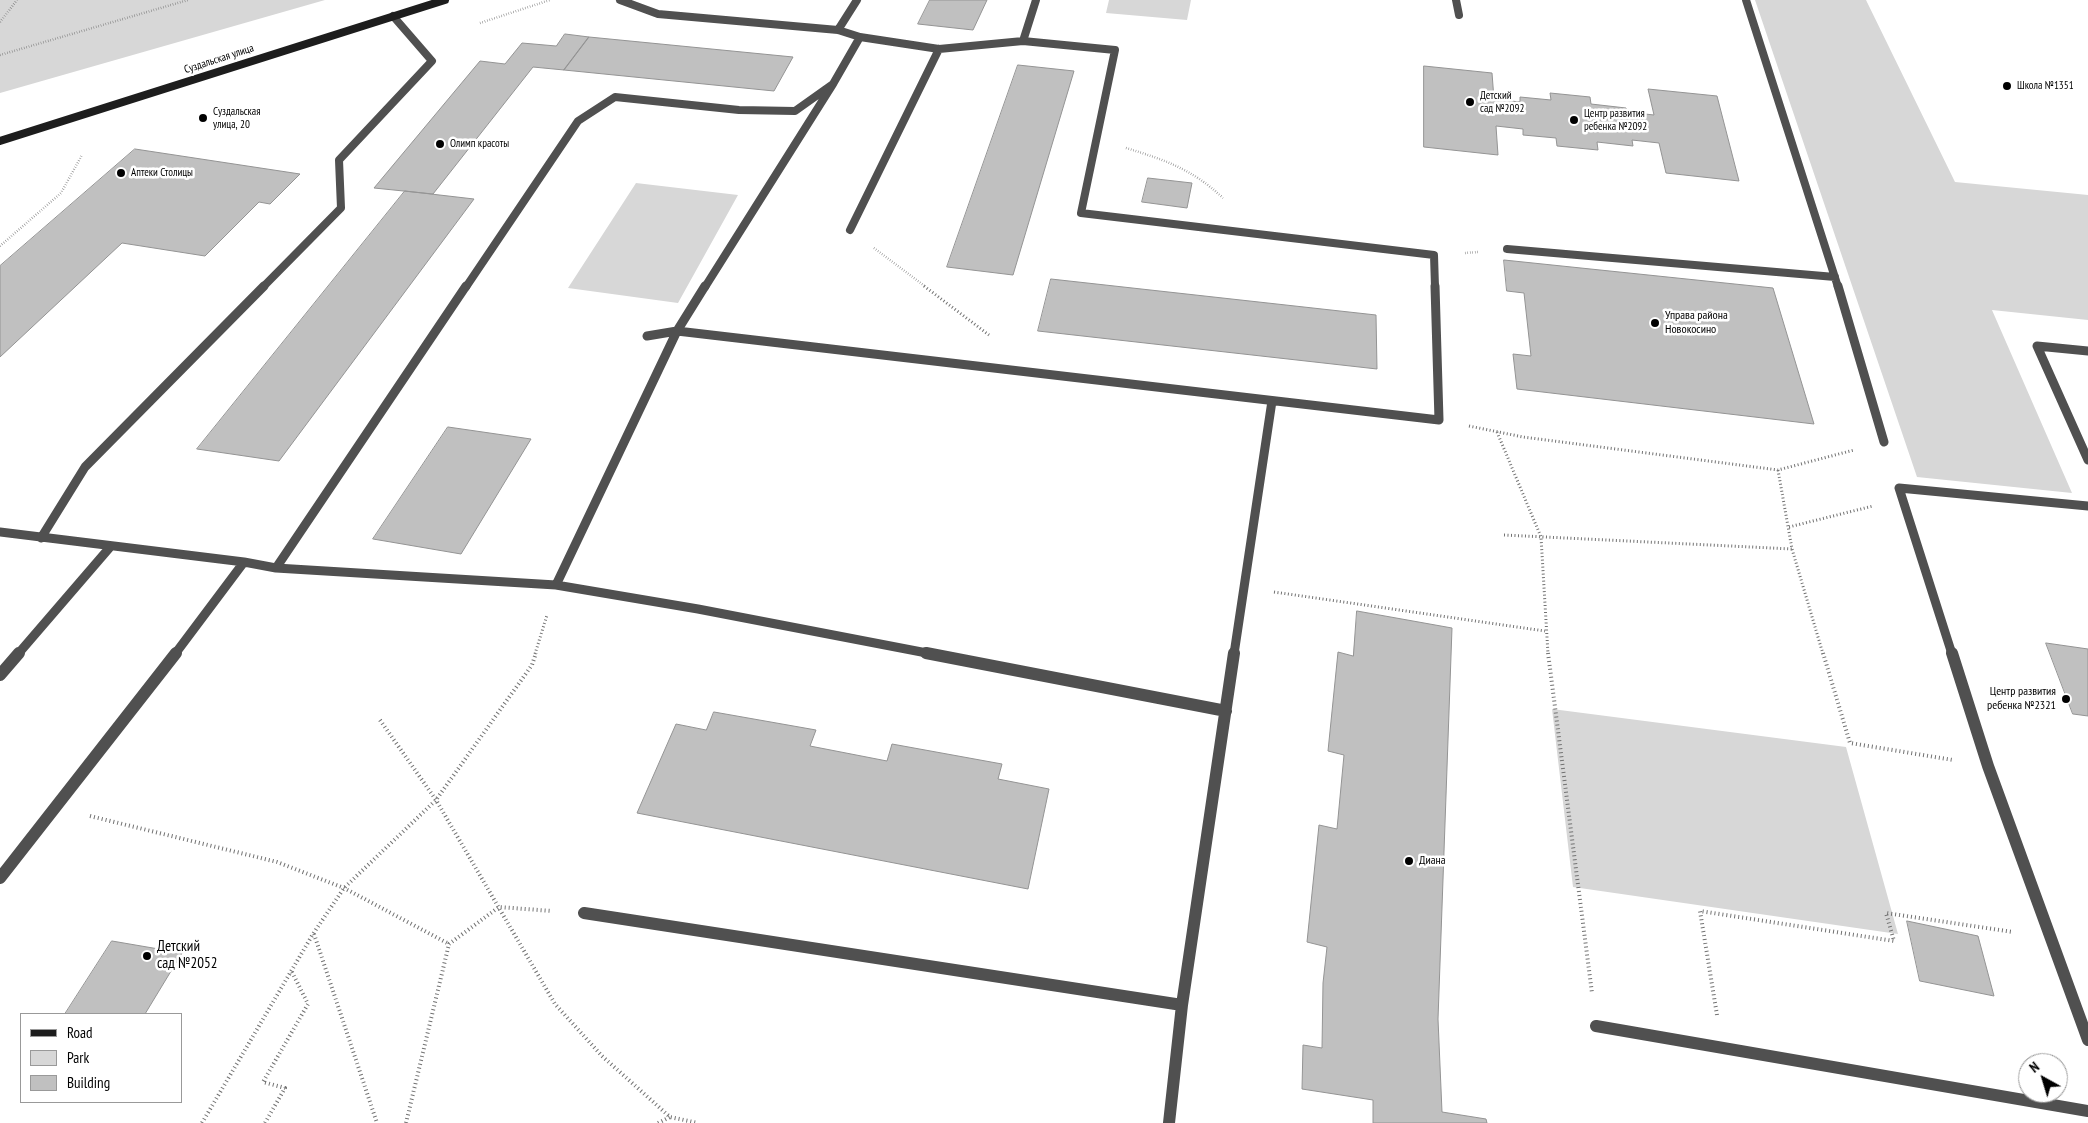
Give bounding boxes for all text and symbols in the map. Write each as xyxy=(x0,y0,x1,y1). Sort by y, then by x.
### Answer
street label: Суздальская улица xyxy=(183,42,255,76)
place label: Школа №1351 xyxy=(2017,79,2074,93)
marker: Школа №1351 xyxy=(2001,80,2013,92)
place label: Детский сад №2092 xyxy=(1480,89,1524,115)
marker: Детский сад №2092 xyxy=(1464,96,1476,108)
place label: Суздальская улица, 20 xyxy=(213,105,261,131)
place label: Центр развития ребенка №2092 xyxy=(1584,107,1647,133)
marker: Суздальская улица, 20 xyxy=(197,112,209,124)
marker: Центр развития ребенка №2092 xyxy=(1568,114,1580,126)
place label: Олимп красоты xyxy=(450,137,509,151)
marker: Олимп красоты xyxy=(434,138,446,150)
place label: Аптеки Столицы xyxy=(131,166,193,180)
marker: Аптеки Столицы xyxy=(115,167,127,179)
place label: Управа района Новокосино xyxy=(1665,309,1728,337)
marker: Управа района Новокосино xyxy=(1649,317,1661,329)
place label: Центр развития ребенка №2321 xyxy=(1987,685,2056,713)
marker: Центр развития ребенка №2321 xyxy=(2060,693,2072,705)
place label: Диана xyxy=(1419,854,1446,868)
marker: Диана xyxy=(1403,855,1415,867)
place label: Детский сад №2052 xyxy=(157,938,217,973)
marker: Детский сад №2052 xyxy=(141,950,153,962)
legend xyxy=(20,1013,182,1103)
text: Road xyxy=(67,1023,93,1042)
text: Park xyxy=(67,1048,89,1067)
north arrow xyxy=(2018,1053,2068,1103)
text: N xyxy=(2026,1058,2043,1076)
text: Building xyxy=(67,1073,110,1092)

